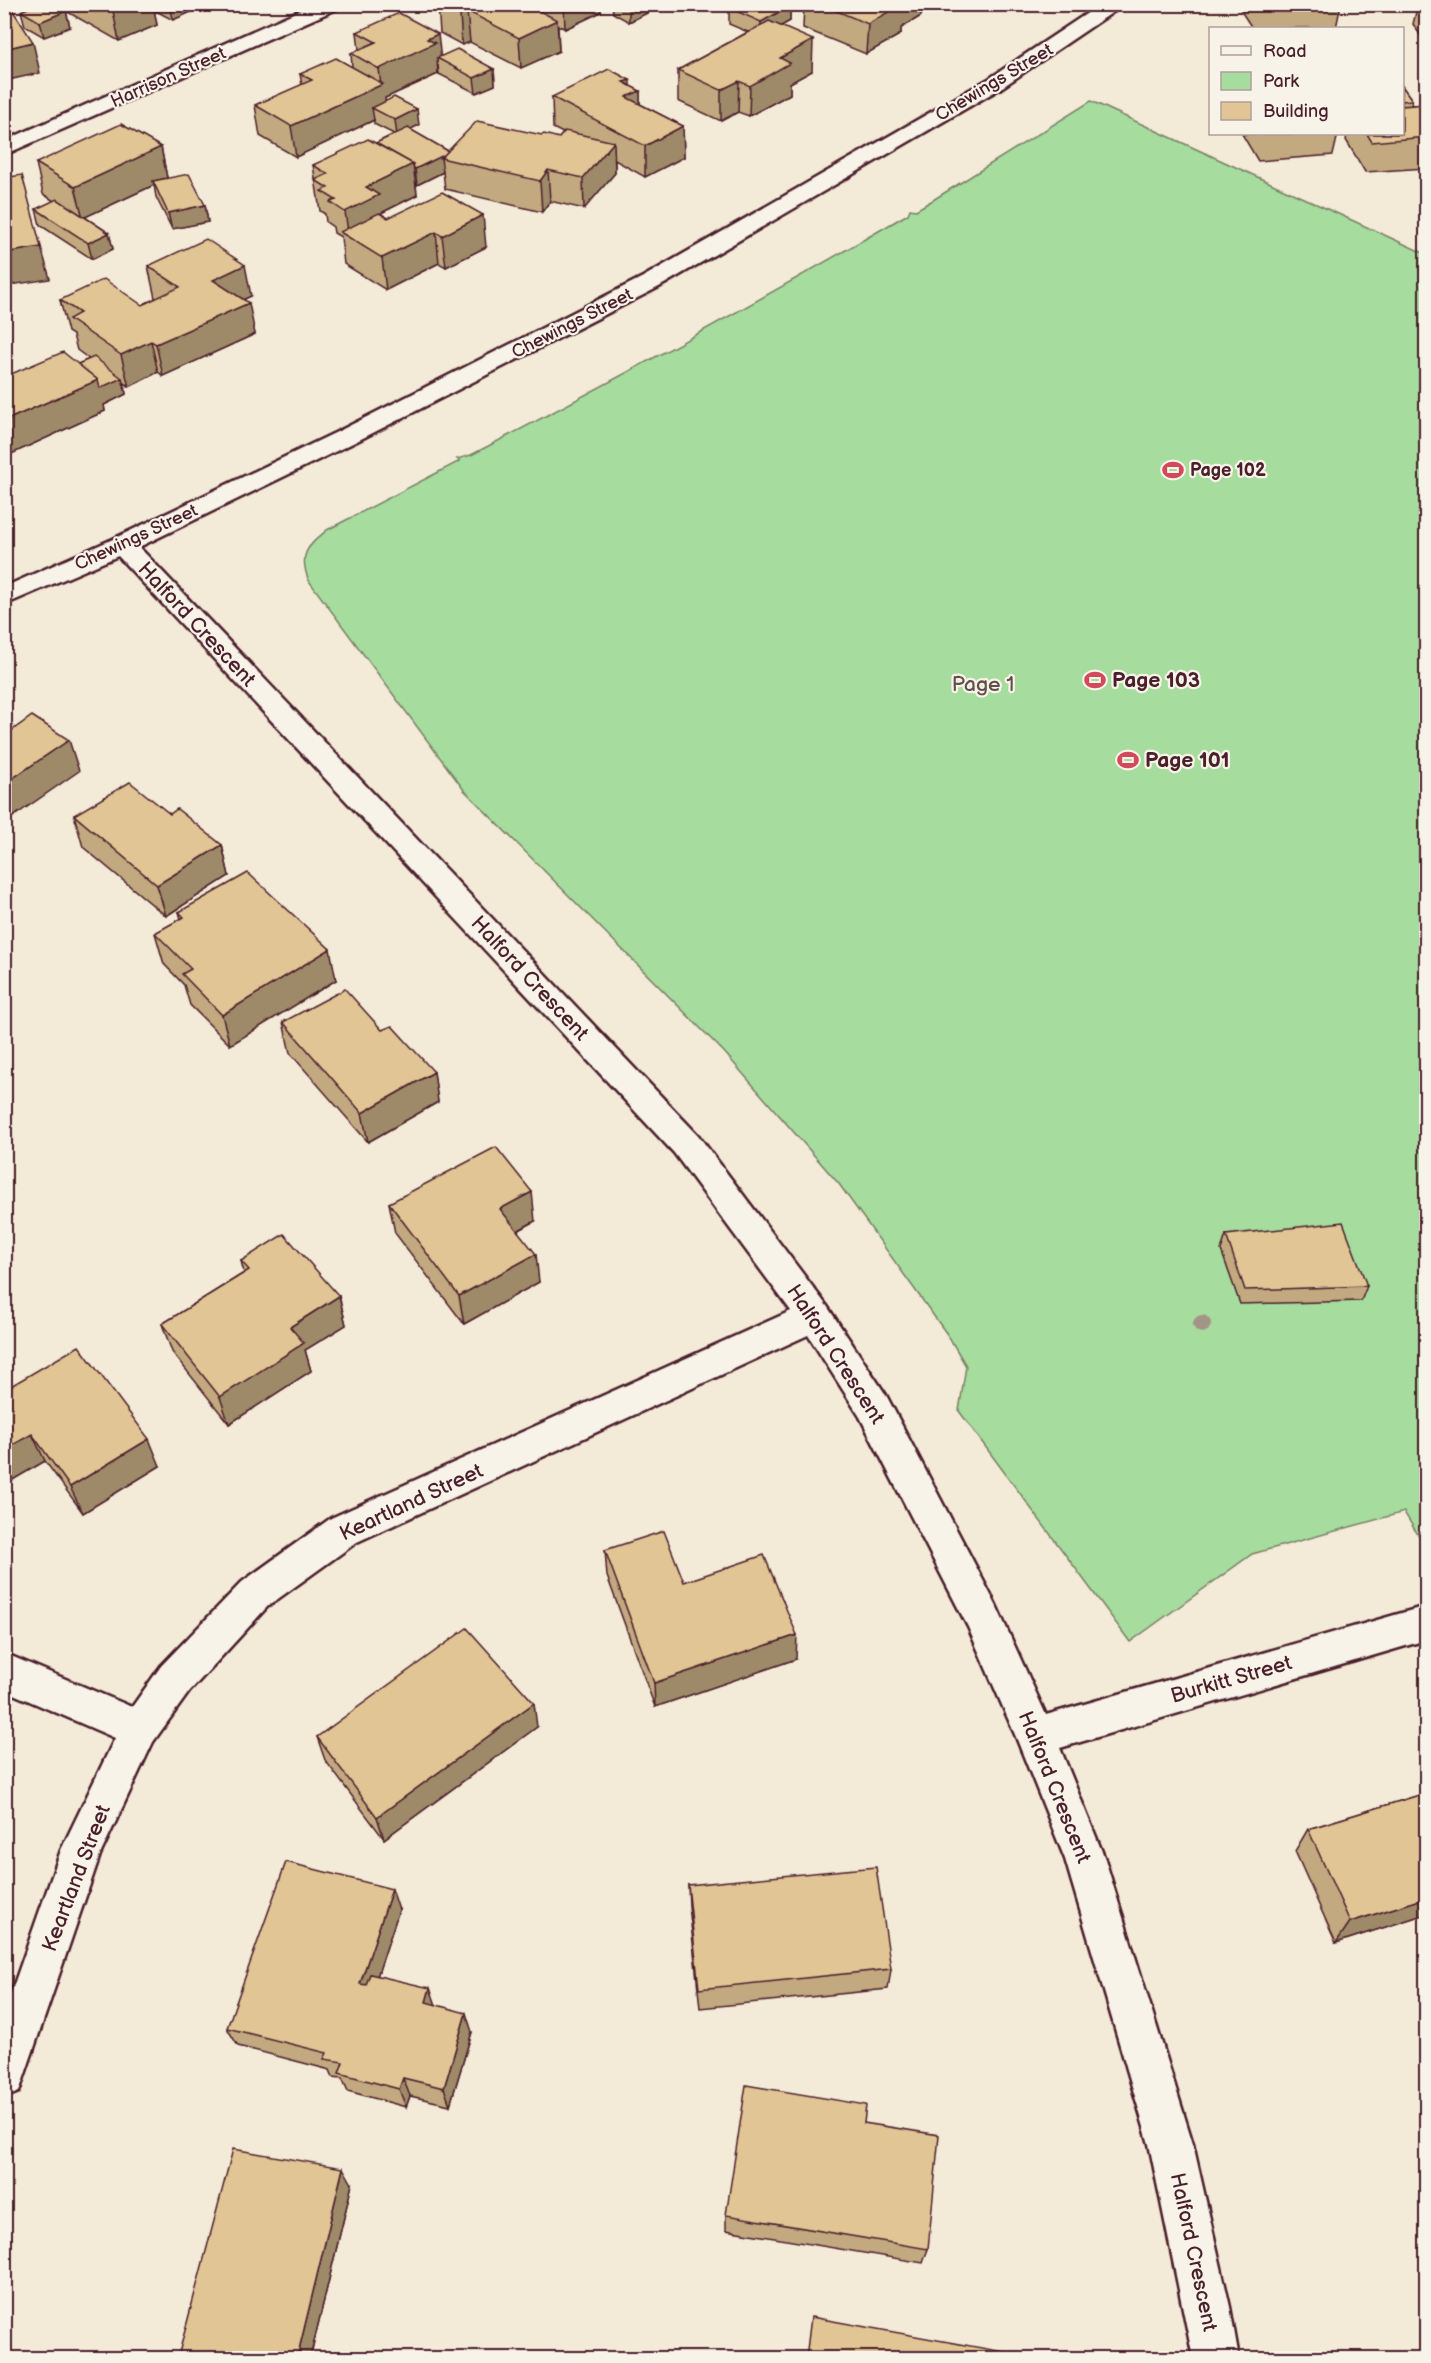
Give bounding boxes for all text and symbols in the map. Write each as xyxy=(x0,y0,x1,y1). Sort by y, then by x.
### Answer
legend xyxy=(1209,27,1404,135)
street label: Chewings Street xyxy=(932,39,1057,126)
text: Road xyxy=(1263,41,1307,62)
street label: Harrison Street xyxy=(107,43,229,112)
text: Park xyxy=(1263,71,1299,92)
text: Building xyxy=(1263,101,1329,122)
street label: Chewings Street xyxy=(508,284,637,363)
sports icon: Page 102 xyxy=(1161,458,1185,482)
place label: Page 102 xyxy=(1190,460,1266,481)
street label: Chewings Street xyxy=(71,500,201,575)
street label: Halford Crescent xyxy=(133,557,261,692)
sports icon: Page 103 xyxy=(1083,668,1107,692)
place label: Page 103 xyxy=(1112,668,1200,693)
park label: Page 1 xyxy=(952,672,1014,697)
sports icon: Page 101 xyxy=(1116,748,1140,772)
place label: Page 101 xyxy=(1145,748,1230,773)
street label: Halford Crescent xyxy=(466,911,594,1046)
street label: Halford Crescent xyxy=(781,1280,890,1429)
street label: Keartland Street xyxy=(336,1458,487,1547)
street label: Burkitt Street xyxy=(1168,1650,1295,1709)
street label: Halford Crescent xyxy=(1013,1708,1097,1867)
street label: Keartland Street xyxy=(37,1801,116,1955)
street label: Halford Crescent xyxy=(1165,2171,1223,2334)

